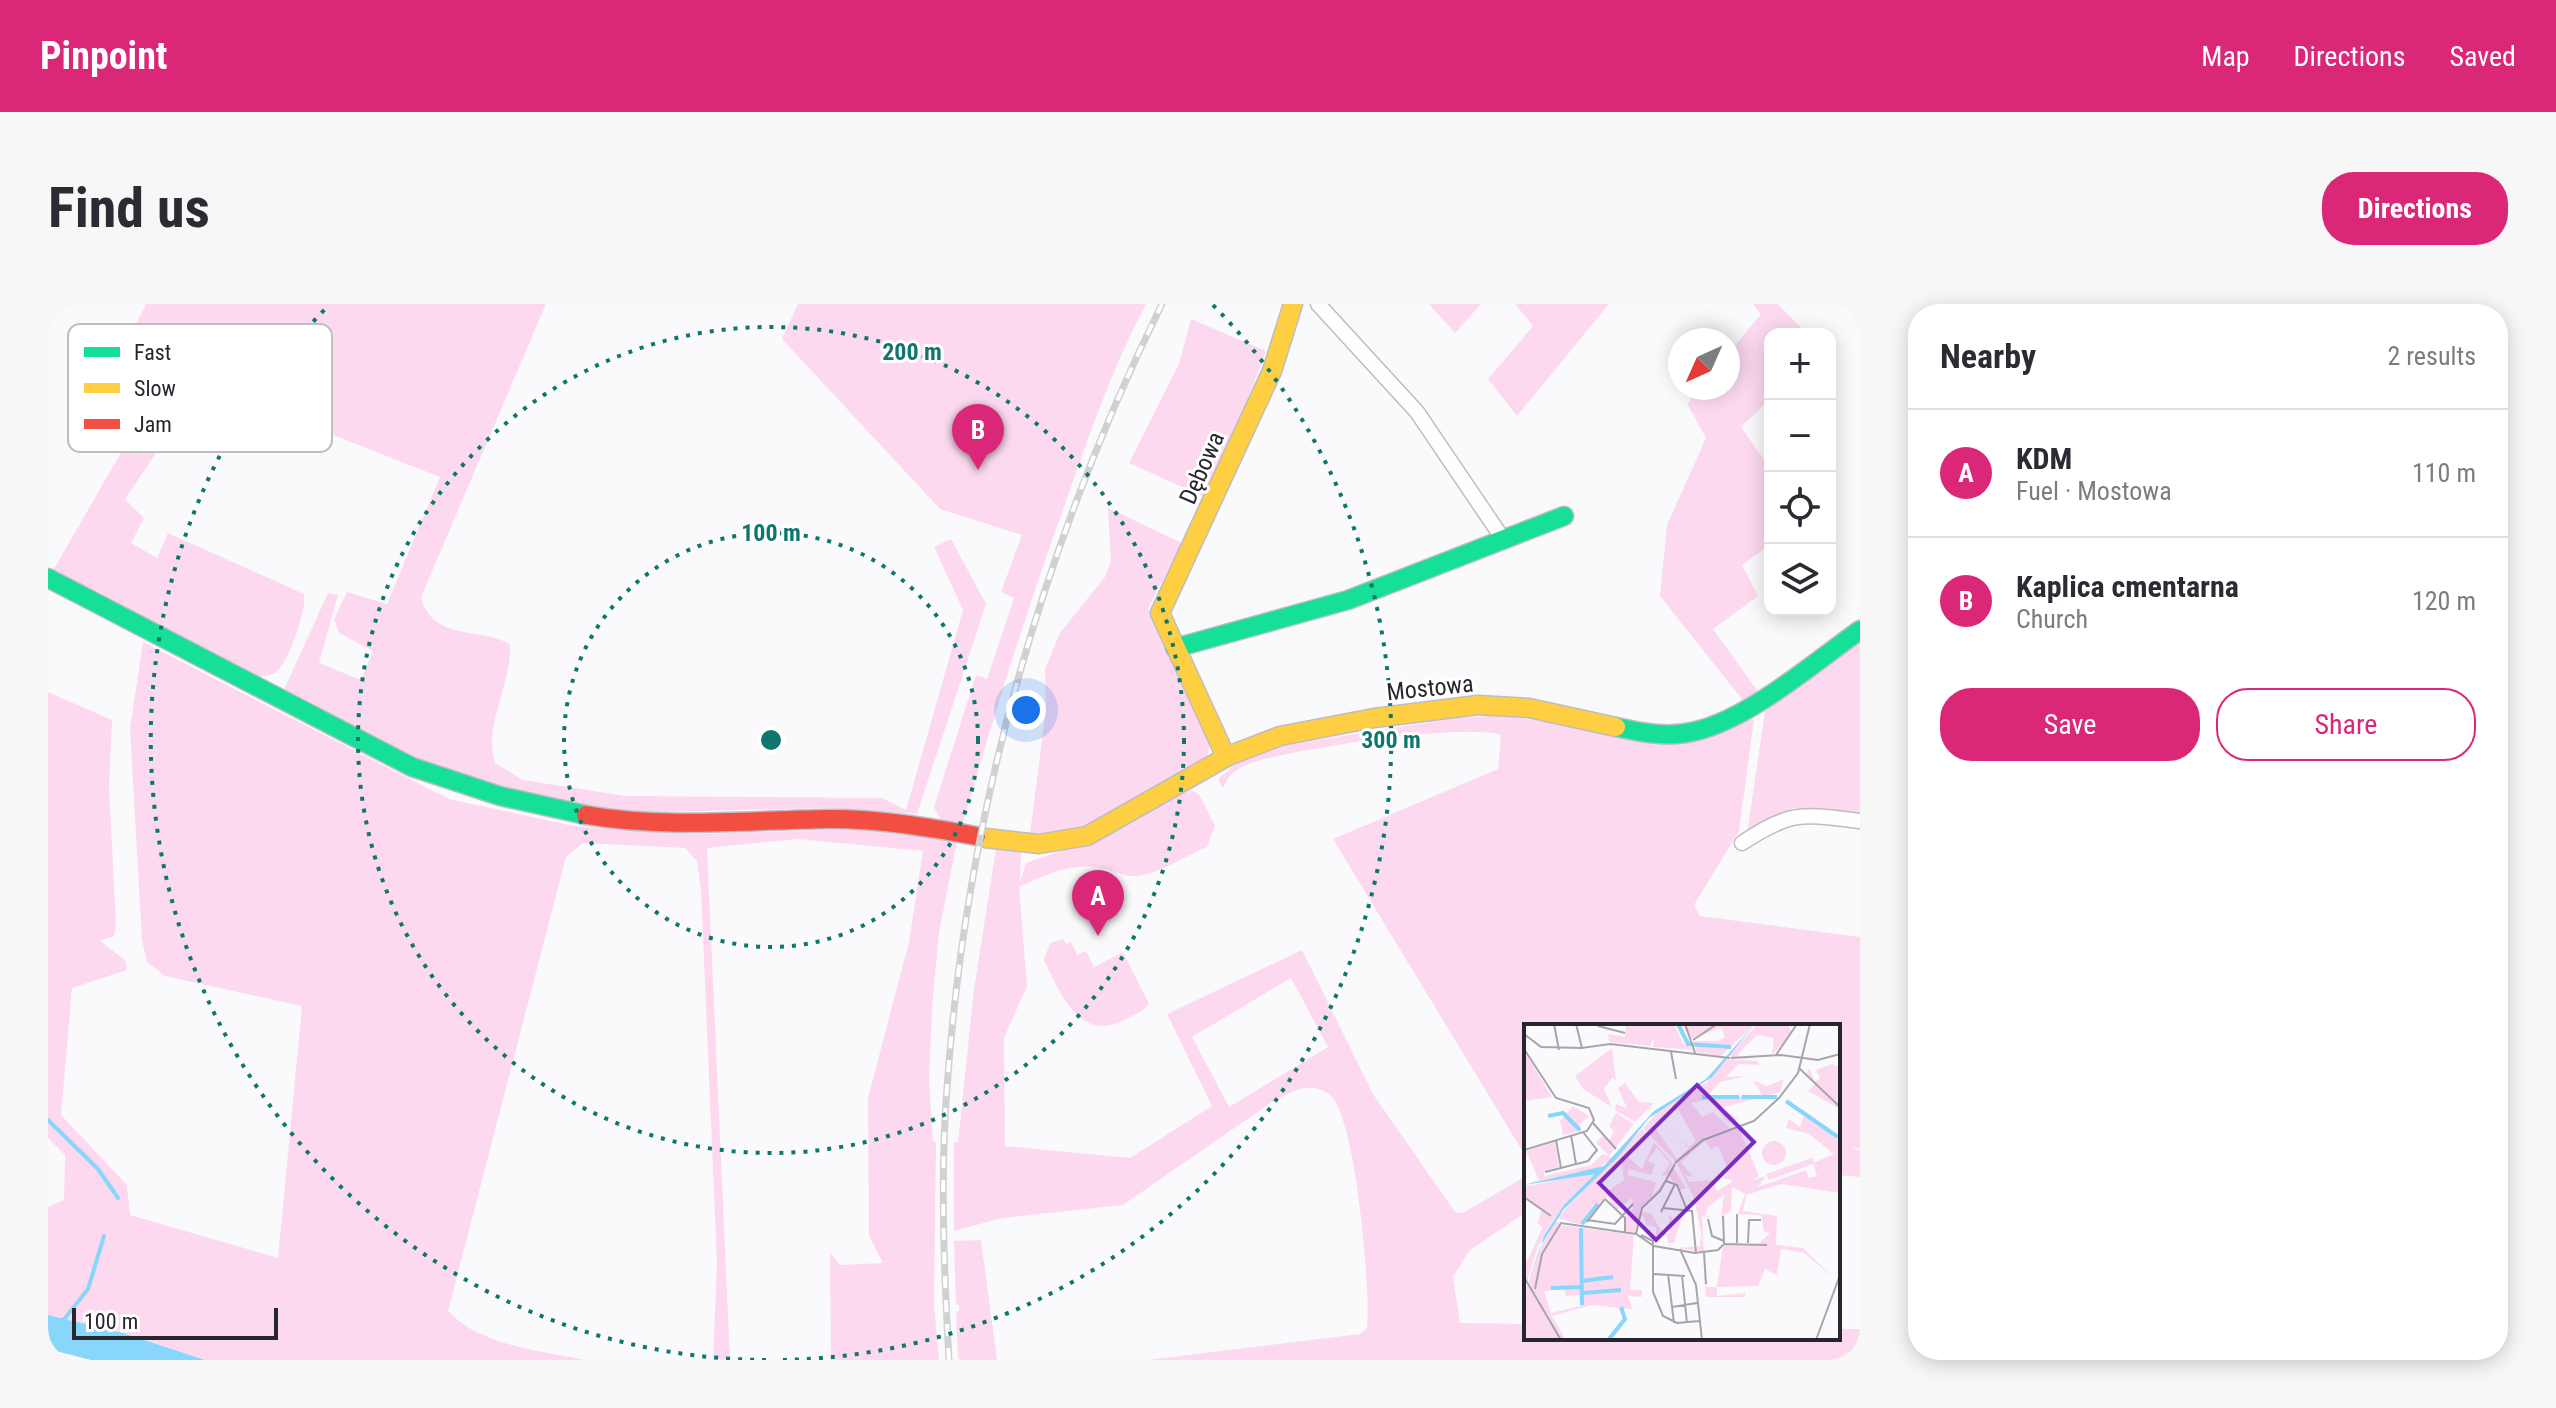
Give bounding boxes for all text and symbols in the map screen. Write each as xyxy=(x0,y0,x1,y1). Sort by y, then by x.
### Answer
text: Pinpoint xyxy=(40,34,168,78)
text: Map xyxy=(2201,40,2250,73)
text: Directions xyxy=(2294,40,2405,73)
text: Saved xyxy=(2449,40,2516,73)
button: Directions xyxy=(2322,172,2508,245)
text: Find us xyxy=(48,175,210,241)
legend xyxy=(68,324,332,452)
north arrow xyxy=(1668,328,1740,400)
map controls xyxy=(1764,328,1836,616)
button: + xyxy=(1764,328,1836,400)
text: Nearby xyxy=(1940,336,2036,376)
text: 200 m xyxy=(882,338,942,366)
text: Fast xyxy=(134,340,171,365)
text: 2 results xyxy=(2387,341,2476,371)
text: Slow xyxy=(134,376,176,401)
button: − xyxy=(1764,400,1836,472)
pin: B xyxy=(952,404,1004,470)
text: Jam xyxy=(134,412,172,437)
street label: Dębowa xyxy=(1174,428,1230,508)
text: KDM xyxy=(2016,441,2072,476)
text: A xyxy=(1958,458,1974,488)
text: 110 m xyxy=(2412,458,2476,488)
button: locate xyxy=(1764,472,1836,544)
text: Fuel · Mostowa xyxy=(2016,476,2172,506)
text: 100 m xyxy=(741,519,801,547)
button: layers xyxy=(1764,544,1836,616)
text: Kaplica cmentarna xyxy=(2016,569,2239,604)
text: B xyxy=(1959,586,1973,616)
text: 120 m xyxy=(2412,586,2476,616)
text: Church xyxy=(2016,604,2088,634)
street label: Mostowa xyxy=(1385,670,1475,706)
button: Save xyxy=(1940,688,2200,761)
button: Share xyxy=(2216,688,2476,761)
your location xyxy=(1006,690,1046,730)
centre of rings xyxy=(757,726,785,754)
text: 300 m xyxy=(1361,726,1421,754)
pin: A xyxy=(1072,870,1124,936)
inset map xyxy=(1524,1024,1840,1340)
scale bar xyxy=(72,1304,278,1340)
text: 100 m xyxy=(84,1309,138,1334)

